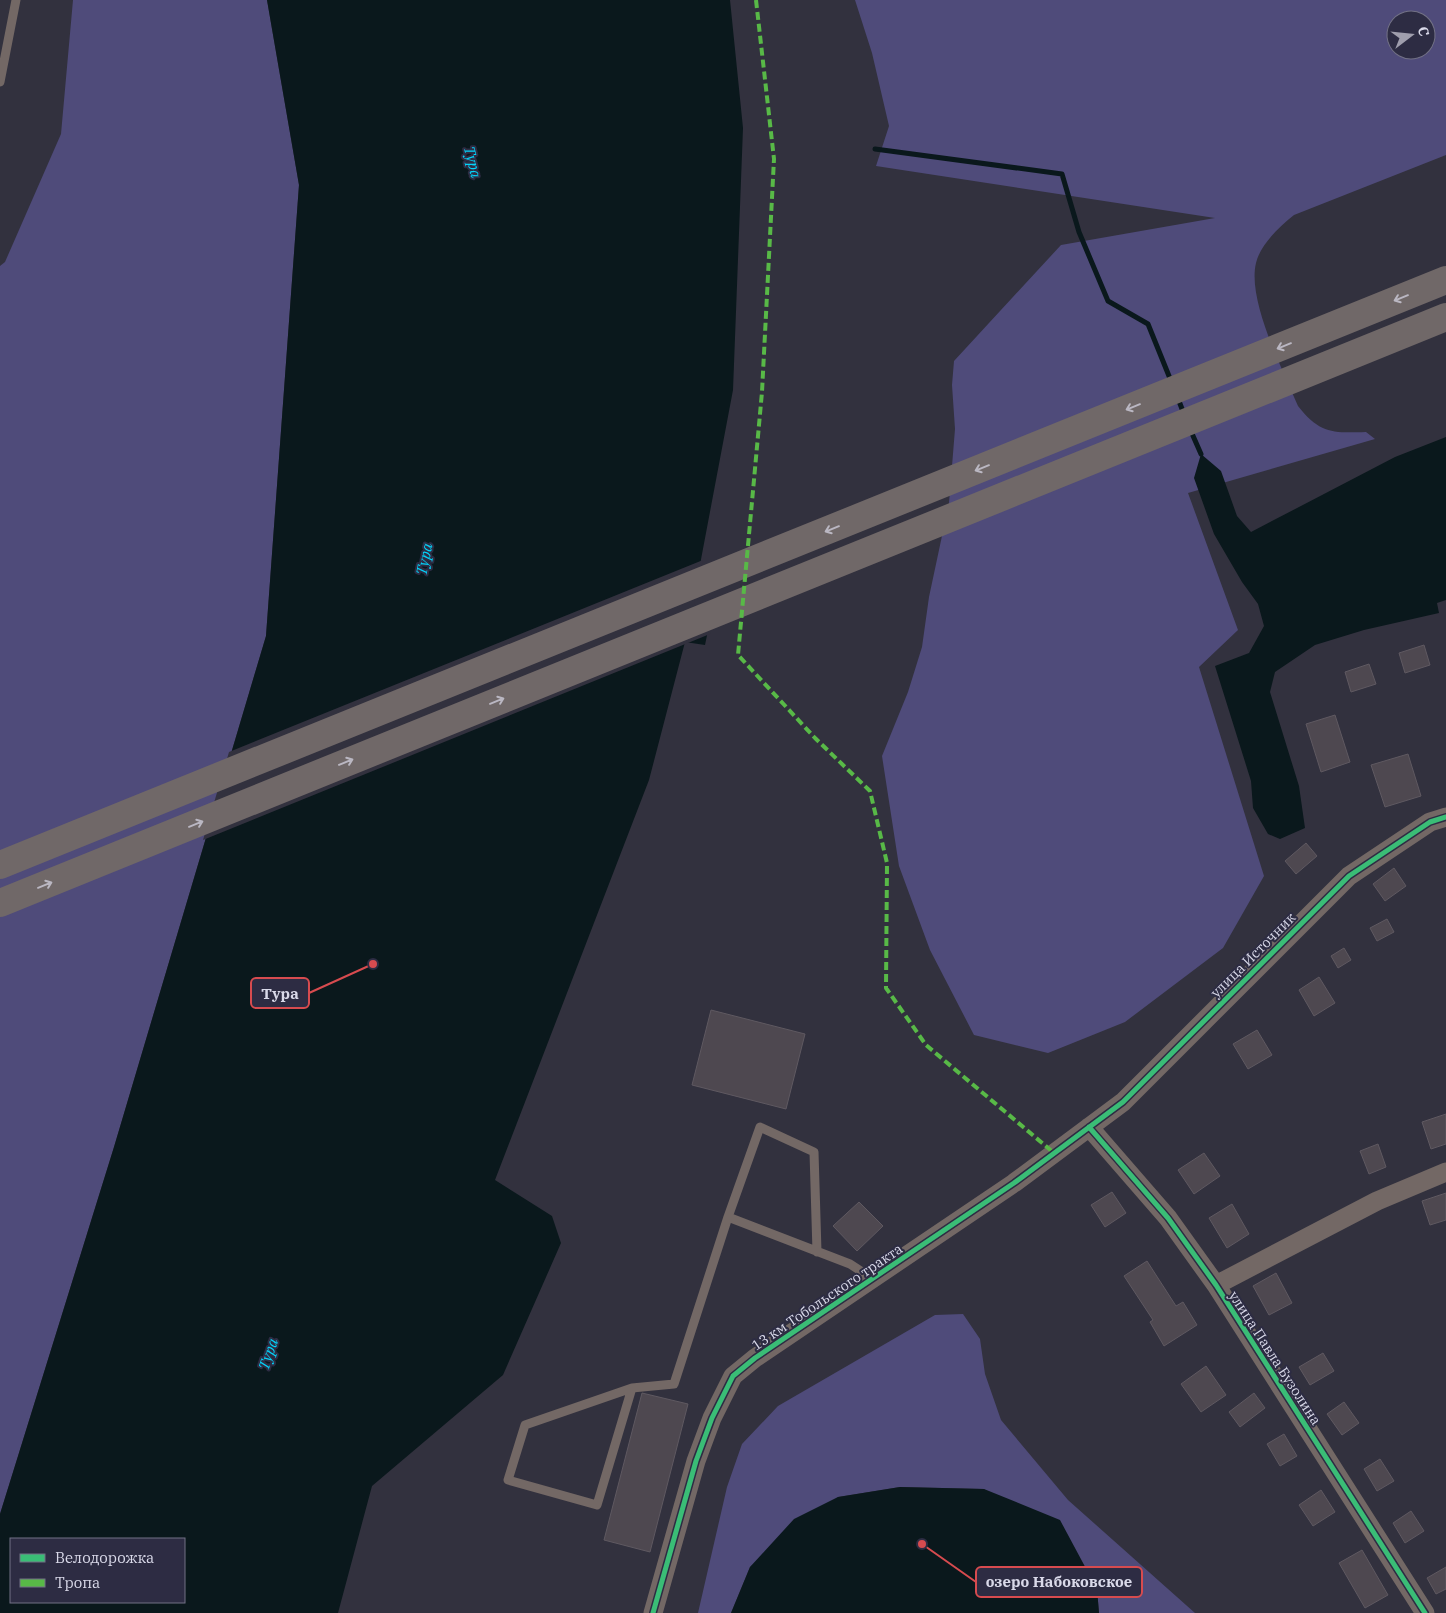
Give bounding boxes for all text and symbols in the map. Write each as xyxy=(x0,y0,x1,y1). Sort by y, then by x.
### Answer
north arrow xyxy=(1386,10,1436,60)
text: С xyxy=(1414,24,1433,38)
water label: Тура xyxy=(460,144,486,181)
one-way arrow xyxy=(1394,294,1409,304)
one-way arrow xyxy=(1277,342,1292,352)
one-way arrow xyxy=(1126,403,1141,412)
one-way arrow xyxy=(975,464,990,473)
one-way arrow xyxy=(825,525,840,534)
water label: Тура xyxy=(412,541,437,577)
one-way arrow xyxy=(489,696,504,706)
one-way arrow xyxy=(338,757,353,767)
one-way arrow xyxy=(188,818,203,828)
one-way arrow xyxy=(37,879,52,889)
street label: улица Источник xyxy=(1207,909,1299,1001)
callout: Тура xyxy=(251,978,309,1008)
text: Тура xyxy=(261,984,299,1003)
street label: 13 км Тобольского тракта xyxy=(748,1240,906,1354)
street label: улица Павла Бузолина xyxy=(1225,1288,1325,1429)
water label: Тура xyxy=(254,1335,282,1372)
legend xyxy=(10,1538,185,1603)
text: Велодорожка xyxy=(55,1548,154,1567)
callout: озеро Набоковское xyxy=(976,1567,1142,1597)
text: озеро Набоковское xyxy=(986,1572,1132,1591)
text: Тропа xyxy=(55,1573,100,1592)

